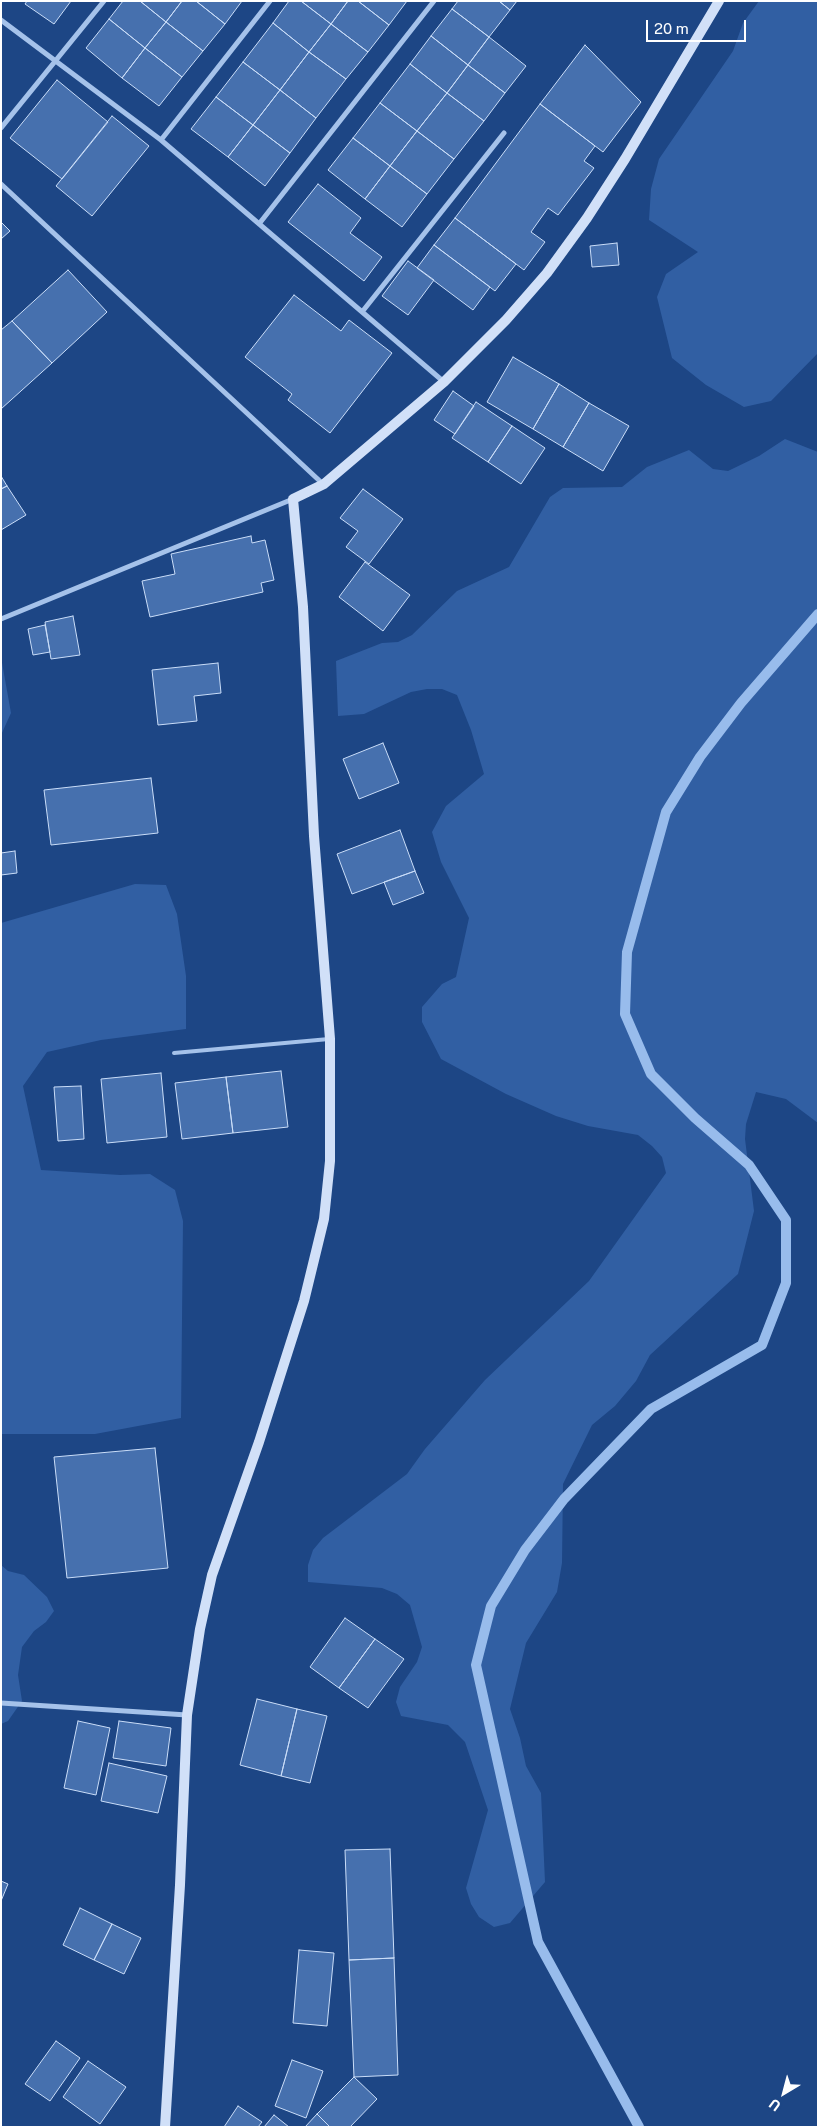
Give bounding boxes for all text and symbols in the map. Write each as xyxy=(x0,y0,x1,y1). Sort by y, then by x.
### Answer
scale bar xyxy=(649,10,749,42)
text: 20 m xyxy=(654,20,689,37)
north arrow xyxy=(759,2068,809,2118)
text: U xyxy=(766,2096,784,2114)

